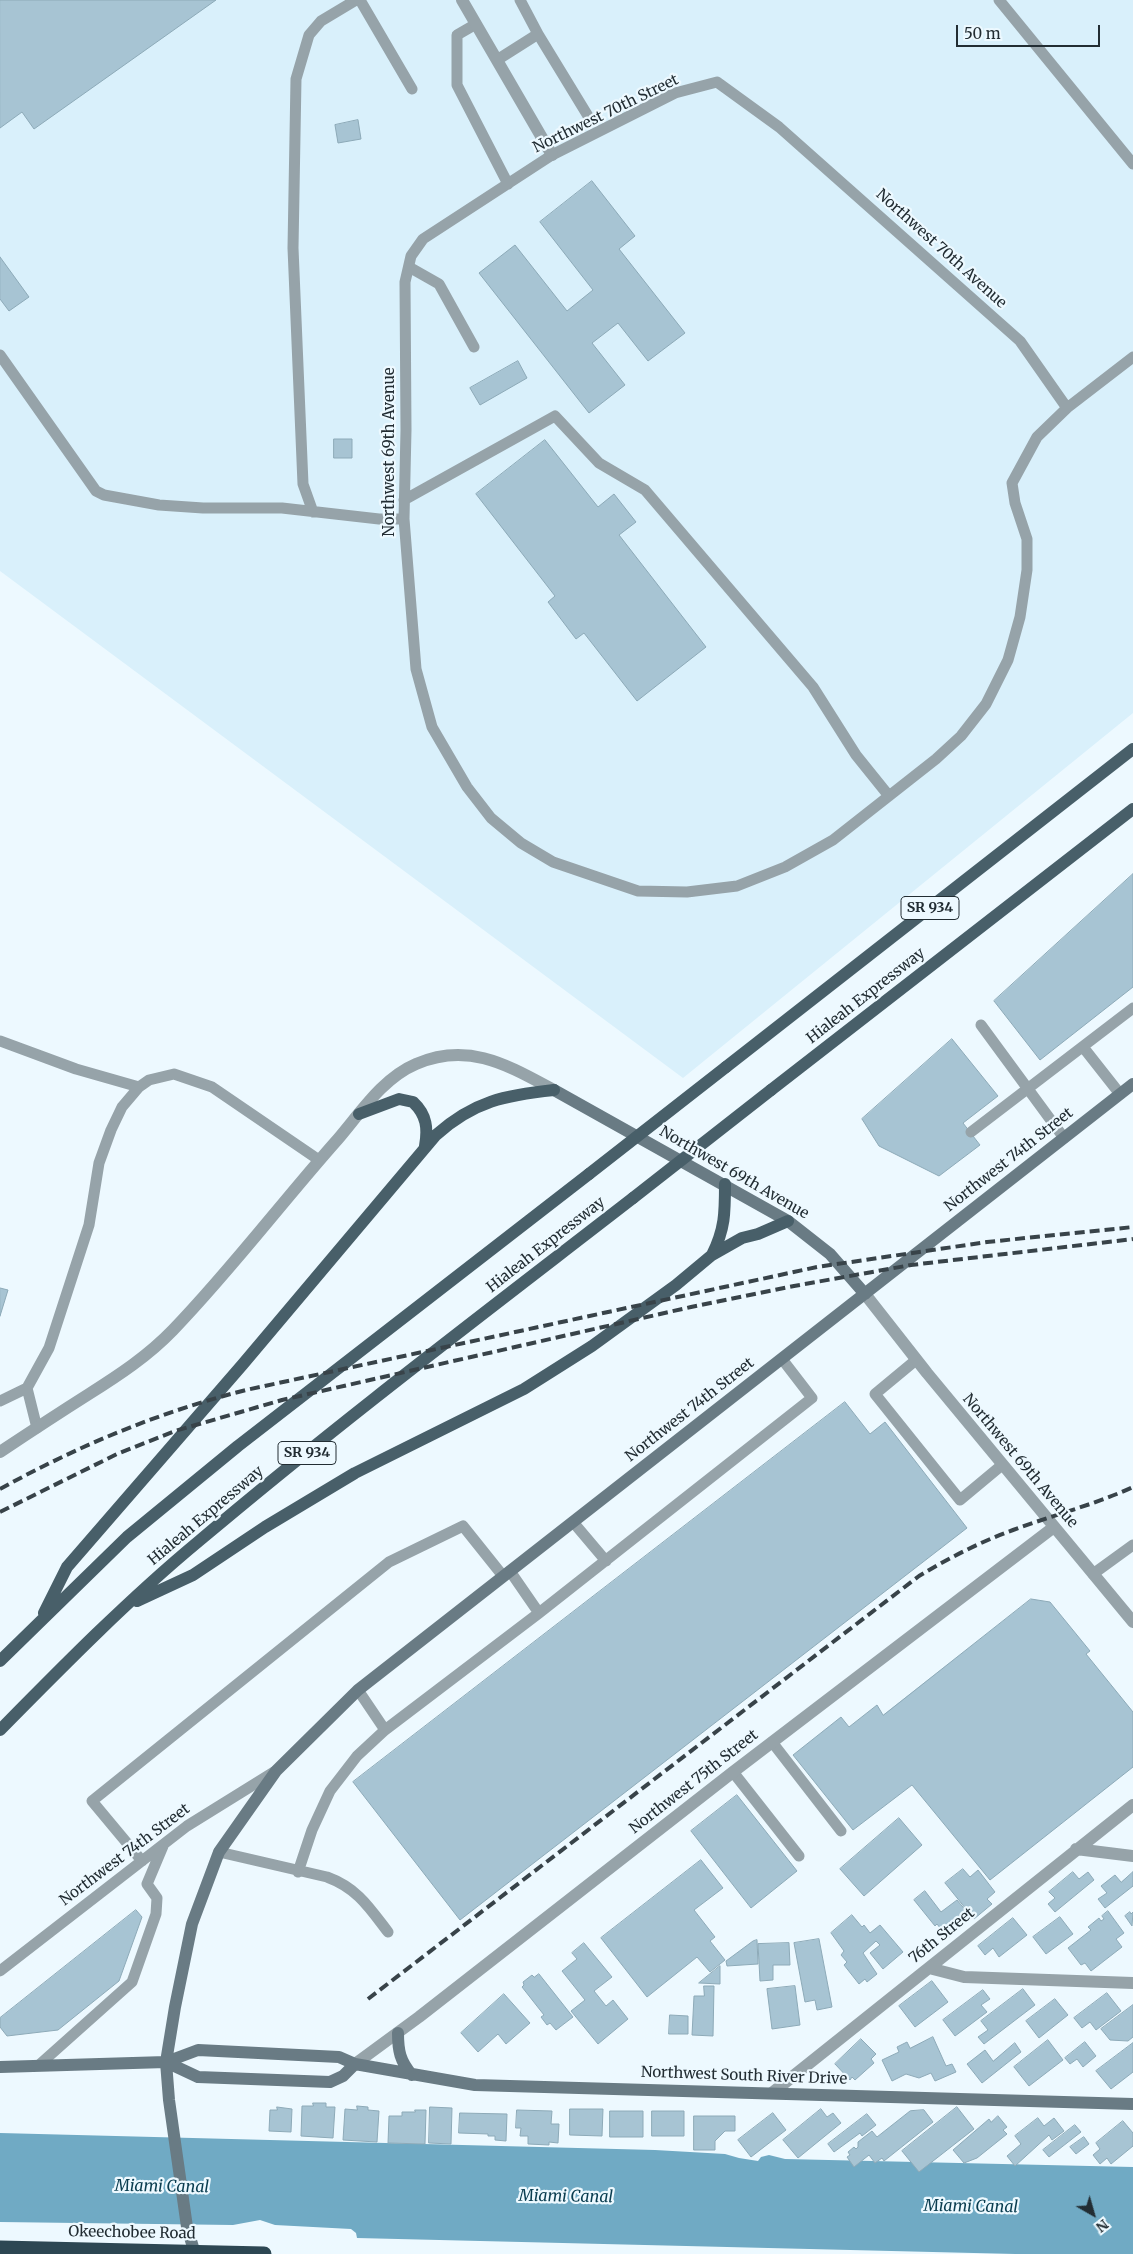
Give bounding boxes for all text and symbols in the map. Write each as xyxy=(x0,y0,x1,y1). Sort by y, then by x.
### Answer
scale bar xyxy=(958,15,1102,47)
text: 50 m xyxy=(964,24,1001,43)
street label: Northwest 70th Street xyxy=(530,71,682,157)
street label: Northwest 70th Avenue xyxy=(872,186,1010,312)
street label: Northwest 69th Avenue xyxy=(381,367,399,537)
road number: SR 934 xyxy=(901,896,959,920)
street label: Hialeah Expressway xyxy=(803,944,929,1048)
street label: Northwest 74th Street xyxy=(941,1104,1077,1216)
street label: Northwest 69th Avenue xyxy=(656,1123,812,1223)
street label: Hialeah Expressway xyxy=(483,1193,609,1297)
street label: Northwest 74th Street xyxy=(622,1354,758,1466)
street label: Northwest 69th Avenue xyxy=(959,1390,1081,1532)
road number: SR 934 xyxy=(278,1442,336,1465)
street label: Hialeah Expressway xyxy=(145,1463,267,1569)
street label: Northwest 75th Street xyxy=(626,1726,762,1838)
street label: Northwest 74th Street xyxy=(56,1800,194,1910)
street label: 76th Street xyxy=(906,1904,978,1968)
street label: Northwest South River Drive xyxy=(641,2063,847,2089)
water label: Miami Canal xyxy=(115,2177,209,2197)
water label: Miami Canal xyxy=(519,2187,613,2207)
north arrow xyxy=(1068,2189,1118,2239)
water label: Miami Canal xyxy=(924,2197,1018,2217)
text: N xyxy=(1092,2215,1112,2236)
street label: Okeechobee Road xyxy=(68,2223,196,2243)

